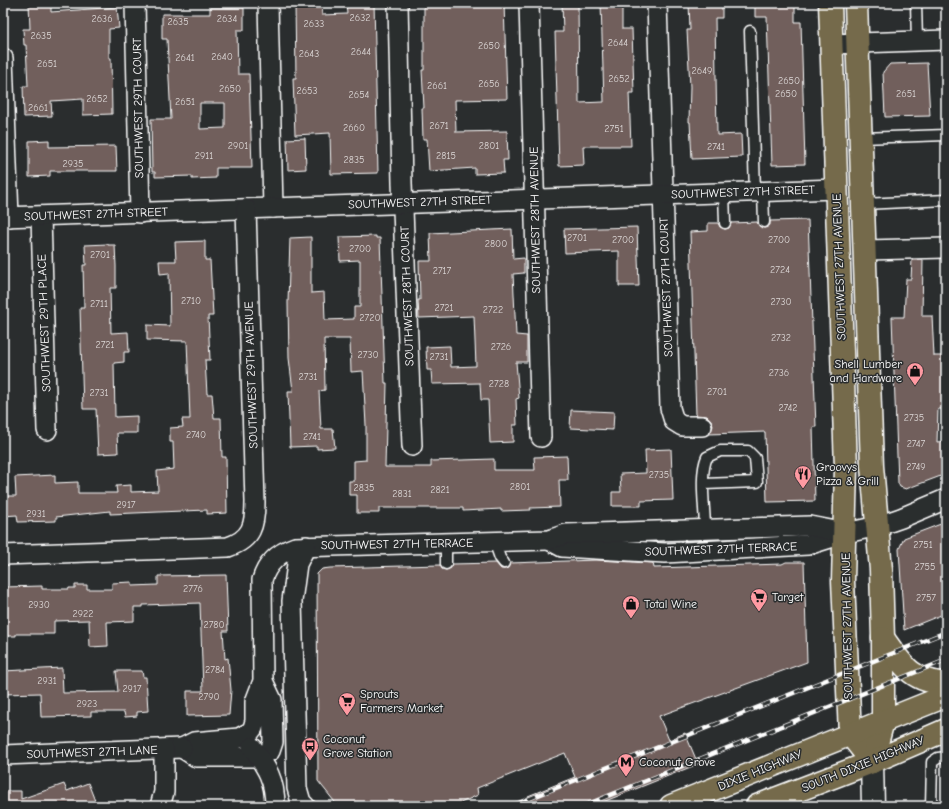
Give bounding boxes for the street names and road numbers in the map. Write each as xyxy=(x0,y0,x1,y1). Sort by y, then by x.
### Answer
street label: SOUTHWEST 29TH COURT xyxy=(130,37,146,178)
street label: SOUTHWEST 28TH AVENUE xyxy=(527,146,543,294)
street label: SOUTHWEST 27TH STREET xyxy=(671,182,816,202)
street label: SOUTHWEST 27TH STREET xyxy=(348,192,493,212)
street label: SOUTHWEST 27TH AVENUE xyxy=(829,194,849,340)
street label: SOUTHWEST 27TH STREET xyxy=(24,204,169,224)
street label: SOUTHWEST 27TH COURT xyxy=(657,216,675,357)
street label: SOUTHWEST 28TH COURT xyxy=(398,225,416,366)
street label: SOUTHWEST 29TH PLACE xyxy=(35,254,53,392)
street label: SOUTHWEST 29TH AVENUE xyxy=(241,301,261,449)
street label: SOUTHWEST 27TH TERRACE xyxy=(321,536,473,552)
street label: SOUTHWEST 27TH TERRACE xyxy=(645,539,797,559)
street label: SOUTHWEST 27TH AVENUE xyxy=(839,553,855,699)
street label: SOUTH DIXIE HIGHWAY xyxy=(800,733,927,795)
street label: SOUTHWEST 27TH LANE xyxy=(26,743,158,761)
street label: DIXIE HIGHWAY xyxy=(716,746,805,793)

